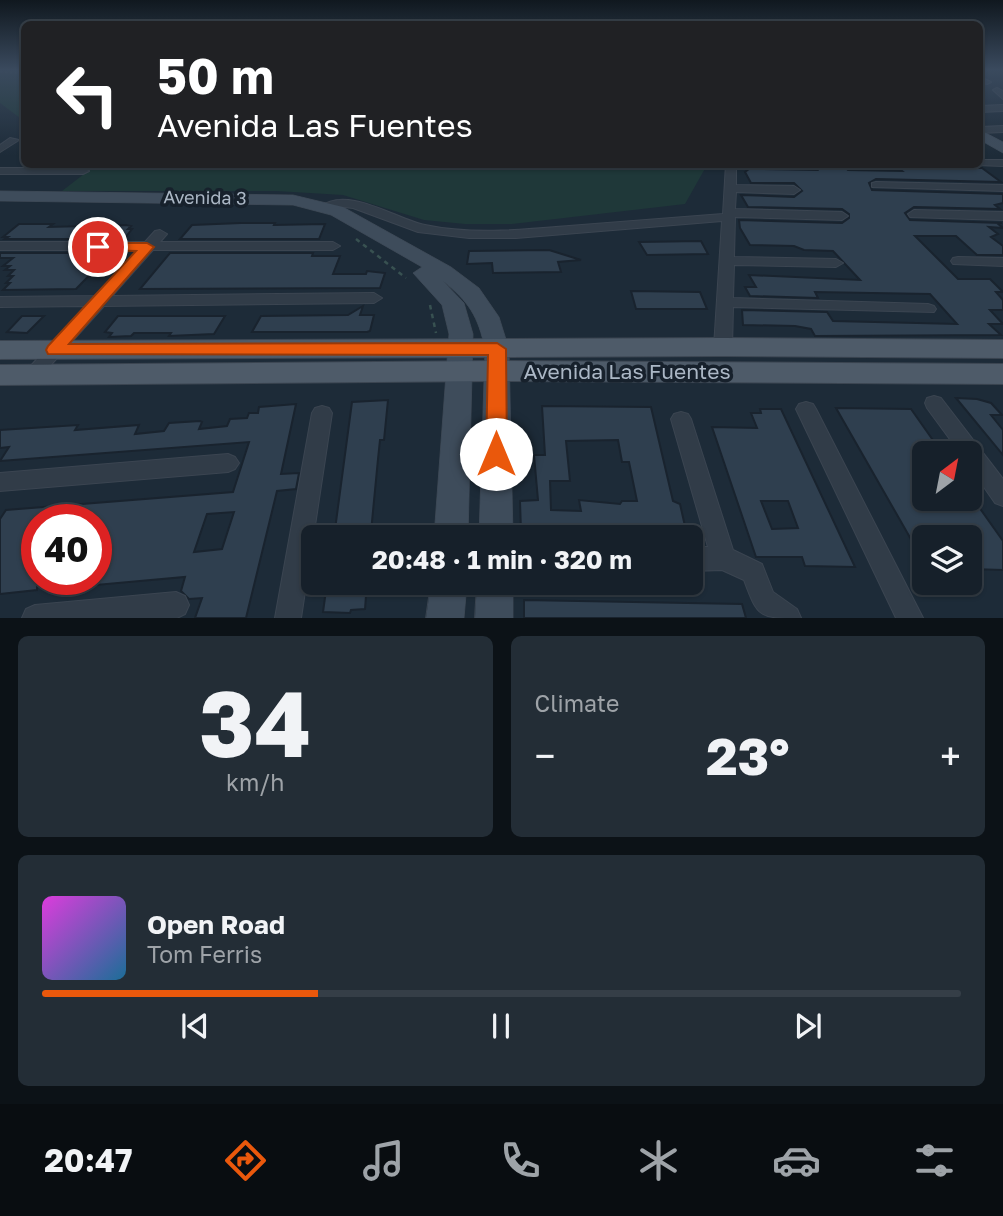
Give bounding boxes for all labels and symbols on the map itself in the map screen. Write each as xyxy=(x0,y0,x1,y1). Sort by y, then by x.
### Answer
street label: Avenida 3 xyxy=(163,185,247,209)
pin xyxy=(68,217,128,277)
street label: Avenida Las Fuentes xyxy=(523,358,731,384)
position arrow xyxy=(459,417,533,491)
north arrow xyxy=(912,441,982,511)
speed limit sign: 40 xyxy=(21,504,112,595)

